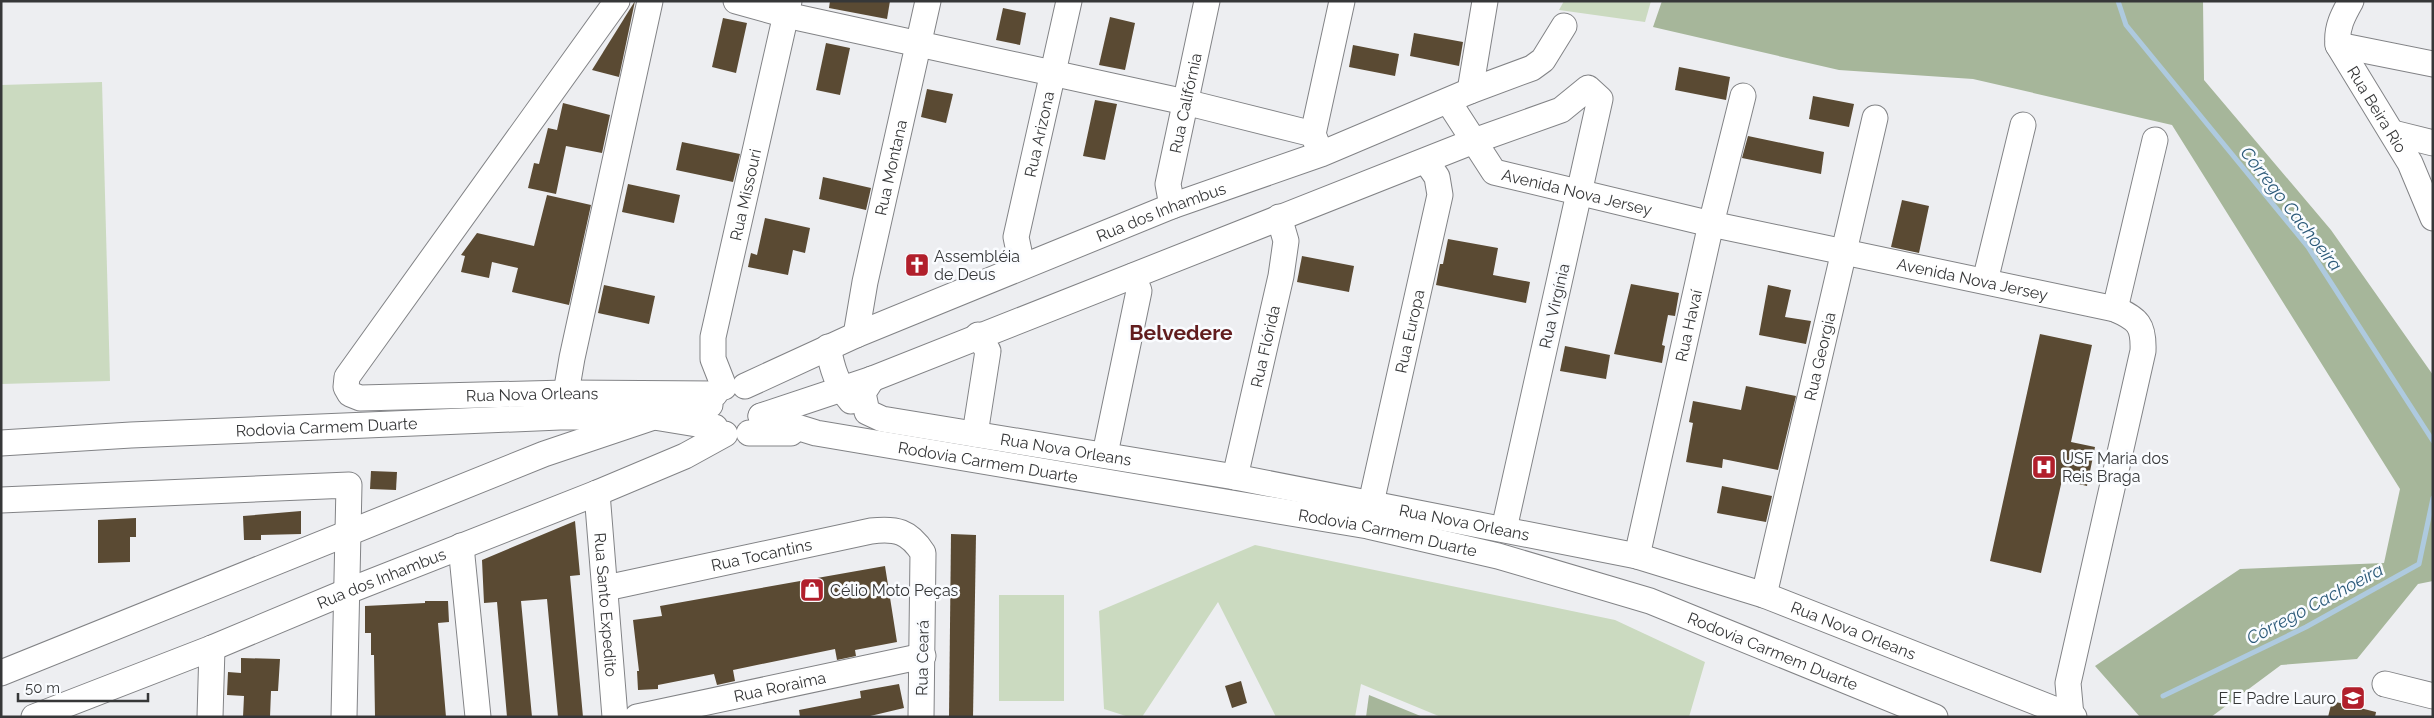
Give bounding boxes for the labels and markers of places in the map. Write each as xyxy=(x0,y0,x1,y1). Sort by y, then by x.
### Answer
place label: Assembléia de Deus xyxy=(934,247,1020,284)
church icon: Assembléia de Deus xyxy=(904,252,930,278)
place label: USF Maria dos Reis Braga xyxy=(2062,449,2169,486)
hospital icon: USF Maria dos Reis Braga xyxy=(2031,454,2057,480)
shop icon: Célio Moto Peças xyxy=(799,577,825,603)
place label: Célio Moto Peças xyxy=(830,581,959,600)
school or university icon: E E Padre Lauro xyxy=(2340,685,2366,711)
place label: E E Padre Lauro xyxy=(2219,689,2336,708)

